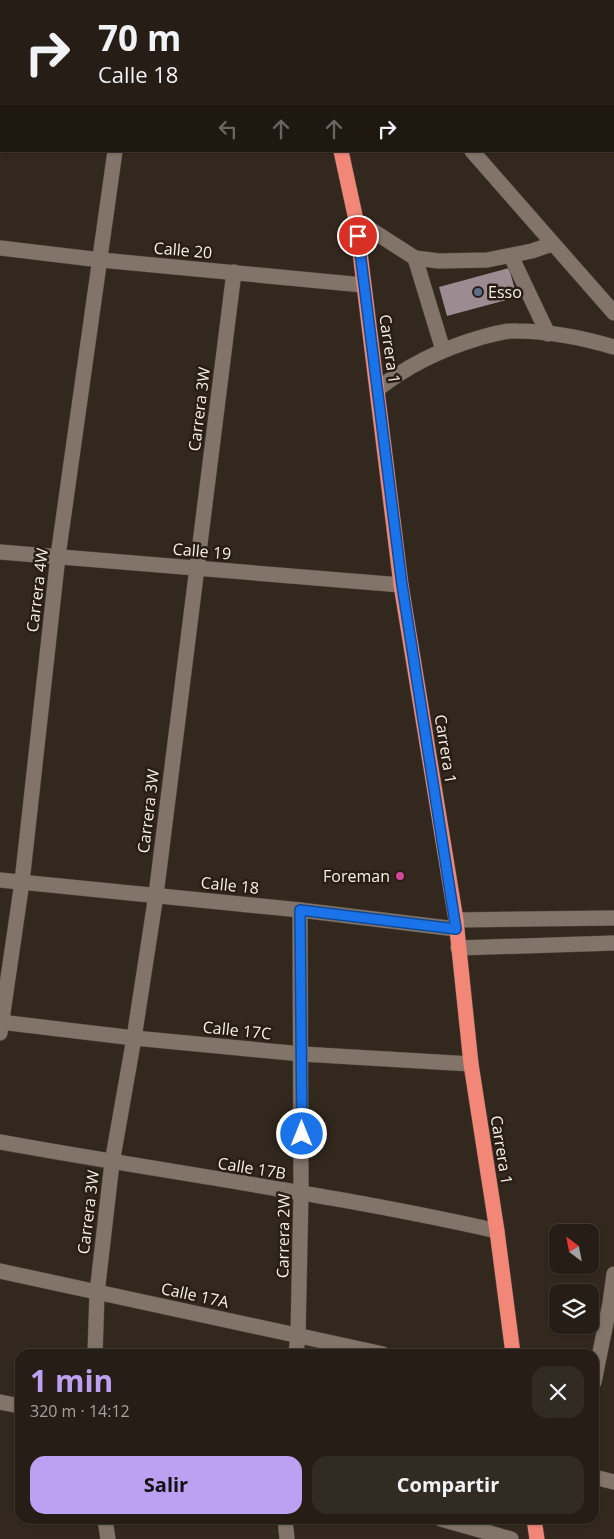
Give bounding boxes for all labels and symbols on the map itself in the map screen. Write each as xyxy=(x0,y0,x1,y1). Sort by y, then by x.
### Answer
pin xyxy=(337,215,379,257)
street label: Calle 20 xyxy=(153,236,213,264)
place label: Esso xyxy=(488,281,522,303)
marker: Esso xyxy=(472,286,484,298)
street label: Carrera 1 xyxy=(374,313,406,385)
street label: Carrera 3W xyxy=(183,365,215,452)
street label: Calle 19 xyxy=(172,537,232,565)
street label: Carrera 4W xyxy=(21,546,53,633)
street label: Carrera 1 xyxy=(430,713,462,785)
street label: Carrera 3W xyxy=(132,767,164,854)
place label: Foreman xyxy=(323,865,390,887)
marker: Foreman xyxy=(394,870,406,882)
street label: Calle 18 xyxy=(200,871,260,899)
street label: Calle 17C xyxy=(202,1015,272,1045)
position arrow xyxy=(275,1107,327,1159)
street label: Carrera 1 xyxy=(486,1114,518,1186)
street label: Calle 17B xyxy=(216,1152,288,1184)
street label: Carrera 3W xyxy=(72,1168,104,1255)
street label: Carrera 2W xyxy=(271,1193,295,1278)
north arrow xyxy=(549,1224,599,1274)
street label: Calle 17A xyxy=(159,1277,232,1313)

